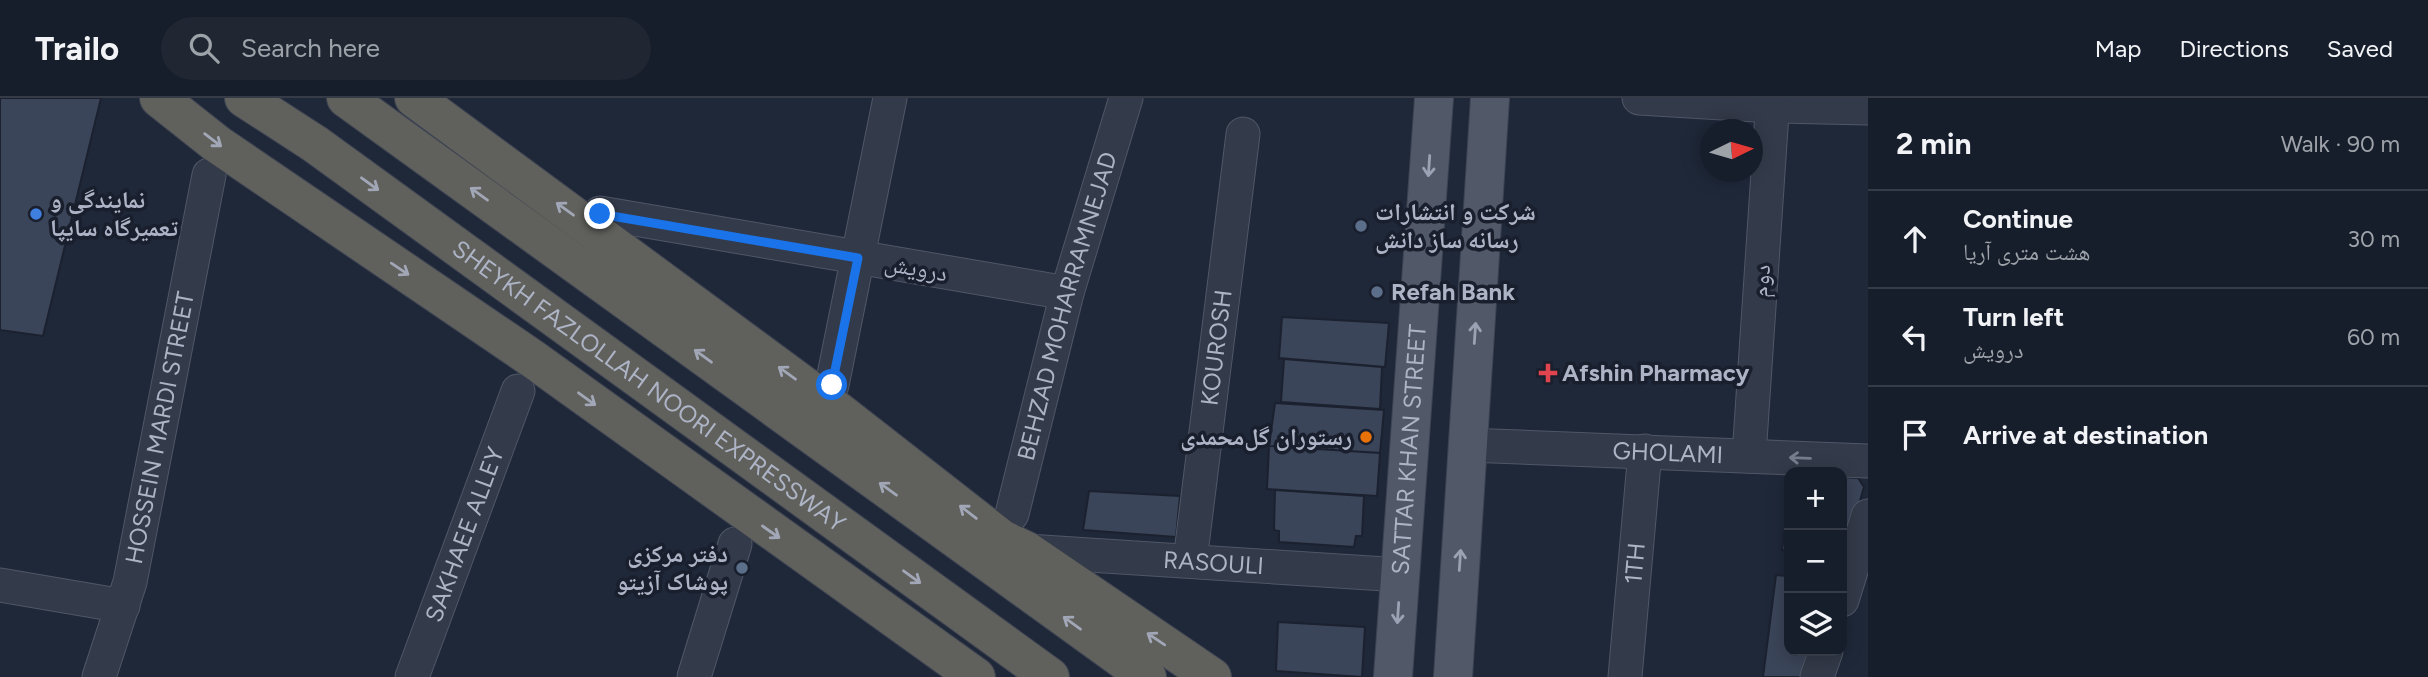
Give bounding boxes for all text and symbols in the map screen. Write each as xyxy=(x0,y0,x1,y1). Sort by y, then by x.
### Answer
search box xyxy=(161,17,651,80)
text: Trailo xyxy=(35,29,119,68)
icon: search xyxy=(185,29,223,67)
text: Search here xyxy=(241,32,380,64)
text: Map xyxy=(2095,34,2141,63)
text: Directions xyxy=(2179,34,2289,63)
text: Saved xyxy=(2327,34,2393,63)
north arrow xyxy=(1700,119,1763,182)
text: 2 min xyxy=(1896,125,1972,162)
text: Walk · 90 m xyxy=(2281,130,2400,158)
one-way arrow xyxy=(203,132,222,147)
street label: BEHZAD MOHARRAMNEJAD xyxy=(1011,148,1123,463)
one-way arrow xyxy=(1423,154,1436,177)
one-way arrow xyxy=(360,177,379,192)
place label: نمایندگی و تعمیرگاه سایپا xyxy=(50,185,179,242)
one-way arrow xyxy=(470,187,489,201)
place label: شرکت و انتشارات رسانه ساز دانش xyxy=(1375,197,1536,254)
route end xyxy=(584,198,615,229)
one-way arrow xyxy=(556,202,575,216)
text: Continue xyxy=(1963,203,2073,235)
marker: نمایندگی و تعمیرگاه سایپا xyxy=(28,206,44,222)
marker: شرکت و انتشارات رسانه ساز دانش xyxy=(1353,218,1369,234)
icon: ahead xyxy=(1896,220,1934,258)
text: 30 m xyxy=(2347,225,2400,253)
street label: SHEYKH FAZLOLLAH NOORI EXPRESSWAY xyxy=(447,234,852,538)
text: هشت متری آریا xyxy=(1963,238,2090,266)
street label: درویش xyxy=(883,248,950,287)
one-way arrow xyxy=(390,262,410,276)
street label: دوم xyxy=(1745,264,1778,299)
place label: Refah Bank xyxy=(1391,277,1515,306)
marker: Refah Bank xyxy=(1369,284,1385,300)
street label: KOUROSH xyxy=(1194,288,1238,407)
street label: HOSSEIN MARDI STREET xyxy=(119,289,200,566)
text: Turn left xyxy=(1963,301,2064,333)
icon: left xyxy=(1896,318,1934,356)
one-way arrow xyxy=(1468,322,1481,345)
street label: SATTAR KHAN STREET xyxy=(1385,323,1432,576)
text: 60 m xyxy=(2347,323,2400,351)
text: درویش xyxy=(1963,336,2023,364)
one-way arrow xyxy=(694,349,713,363)
place label: Afshin Pharmacy xyxy=(1562,358,1749,387)
marker: Afshin Pharmacy xyxy=(1540,365,1556,381)
one-way arrow xyxy=(778,366,797,380)
route start xyxy=(816,369,847,400)
one-way arrow xyxy=(577,391,596,406)
icon: arrive xyxy=(1896,416,1934,454)
text: Arrive at destination xyxy=(1963,419,2208,451)
place label: رستوران گل‌محمدی xyxy=(1180,422,1352,451)
marker: رستوران گل‌محمدی xyxy=(1358,429,1374,445)
street label: GHOLAMI xyxy=(1612,436,1724,469)
street label: SAKHAEE ALLEY xyxy=(419,442,510,626)
one-way arrow xyxy=(1789,452,1812,465)
map controls xyxy=(1784,467,1847,656)
button: + xyxy=(1784,467,1847,530)
one-way arrow xyxy=(879,482,898,497)
one-way arrow xyxy=(959,504,977,519)
one-way arrow xyxy=(761,525,780,539)
button: − xyxy=(1784,530,1847,593)
place label: دفتر مرکزی پوشاک آزیتو xyxy=(616,539,728,596)
street label: 1TH xyxy=(1618,542,1651,585)
street label: RASOULI xyxy=(1162,545,1265,580)
one-way arrow xyxy=(1454,549,1467,572)
marker: دفتر مرکزی پوشاک آزیتو xyxy=(734,560,750,576)
one-way arrow xyxy=(902,569,921,584)
button: layers xyxy=(1784,593,1847,656)
one-way arrow xyxy=(1391,601,1404,624)
one-way arrow xyxy=(1063,615,1082,630)
one-way arrow xyxy=(1147,631,1166,646)

